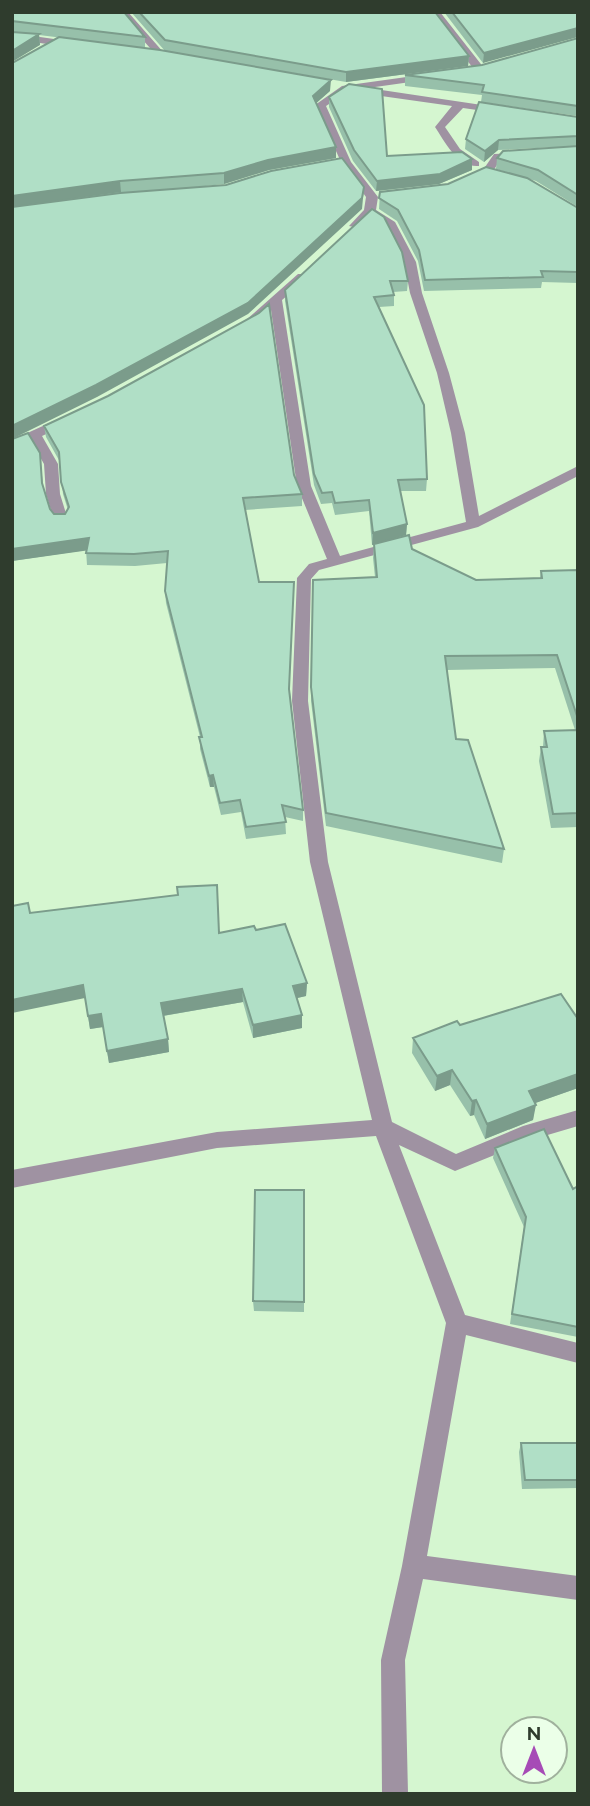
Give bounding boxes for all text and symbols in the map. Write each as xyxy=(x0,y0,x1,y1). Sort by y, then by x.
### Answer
north arrow xyxy=(499,1715,569,1785)
text: N xyxy=(527,1722,541,1744)

